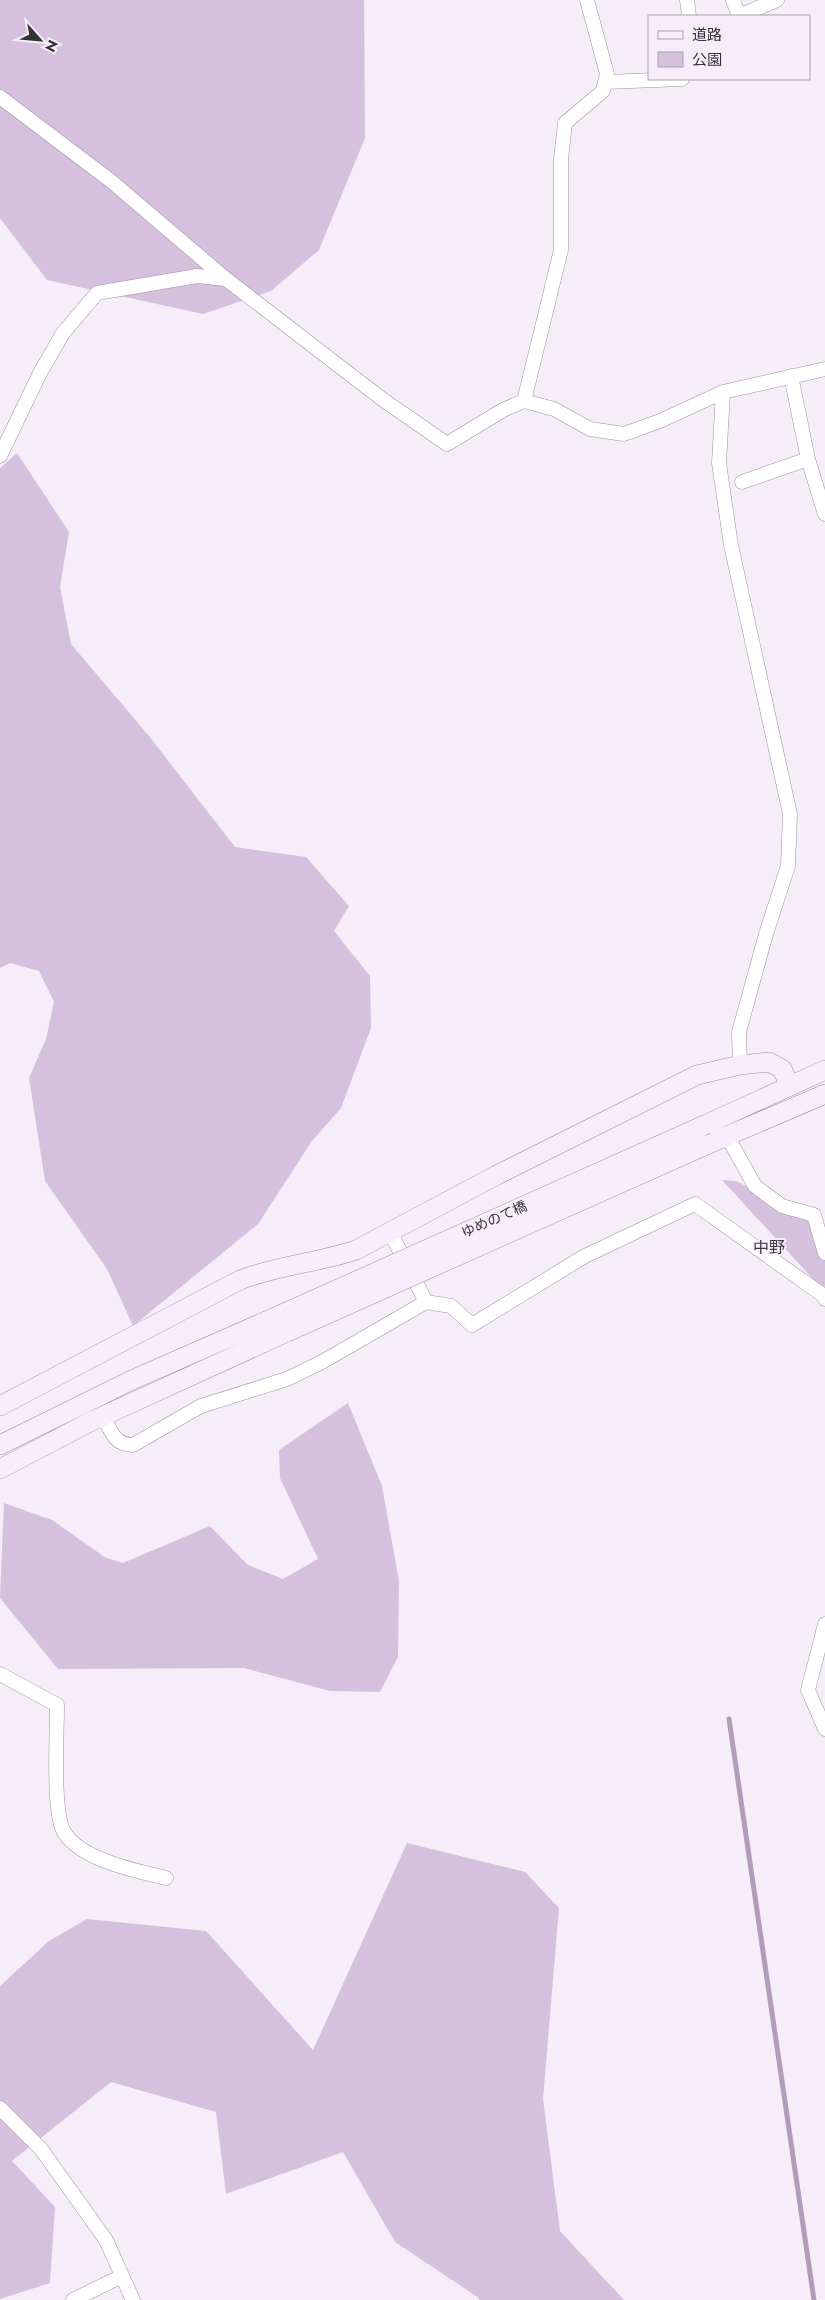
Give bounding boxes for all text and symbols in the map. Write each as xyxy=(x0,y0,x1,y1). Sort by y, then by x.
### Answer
north arrow xyxy=(15,15,65,65)
legend xyxy=(648,15,810,80)
text: 道路 xyxy=(692,24,722,46)
text: N xyxy=(40,36,63,55)
text: 公園 xyxy=(692,49,722,71)
street label: ゆめのて橋 xyxy=(458,1196,530,1242)
district label: 中野 xyxy=(753,1236,785,1259)

